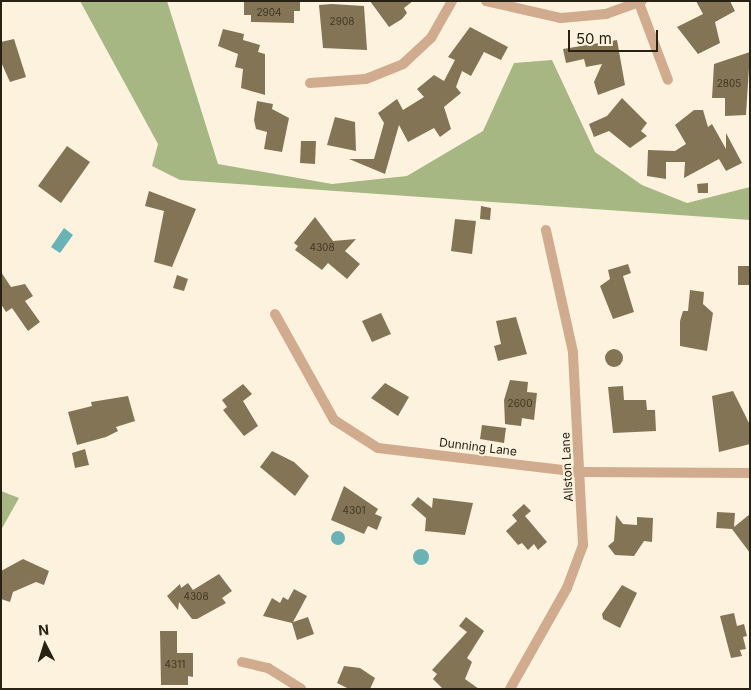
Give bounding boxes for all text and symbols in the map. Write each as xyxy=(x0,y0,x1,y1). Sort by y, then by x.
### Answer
house number: 2904 xyxy=(256,7,282,19)
house number: 2908 xyxy=(330,16,354,28)
scale bar xyxy=(571,20,661,52)
text: 50 m xyxy=(576,29,612,48)
house number: 2805 xyxy=(717,78,741,90)
house number: 4308 xyxy=(309,242,335,254)
house number: 2600 xyxy=(508,398,532,410)
street label: Allston Lane xyxy=(558,432,576,502)
street label: Dunning Lane xyxy=(438,435,518,459)
house number: 4301 xyxy=(342,505,366,517)
house number: 4308 xyxy=(183,591,209,603)
north arrow xyxy=(20,620,70,670)
text: N xyxy=(38,621,50,638)
house number: 4311 xyxy=(165,659,185,671)

